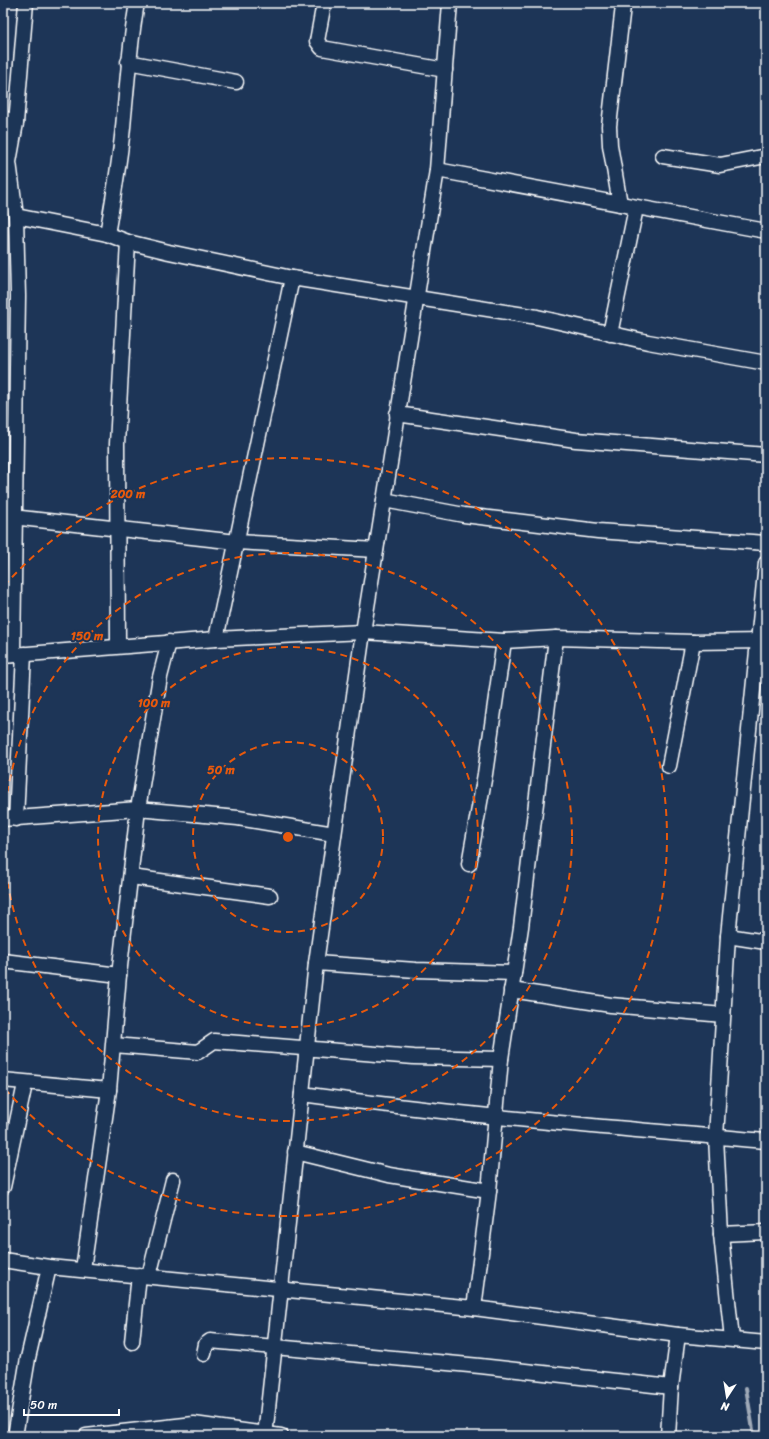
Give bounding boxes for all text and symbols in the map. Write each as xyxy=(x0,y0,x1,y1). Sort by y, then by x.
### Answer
text: 200 m xyxy=(110,483,146,505)
text: 150 m xyxy=(71,625,104,647)
text: 100 m xyxy=(138,692,171,714)
text: 50 m xyxy=(207,759,235,781)
centre of rings xyxy=(281,830,295,844)
north arrow xyxy=(707,1377,747,1417)
scale bar xyxy=(24,1391,119,1417)
text: 50 m xyxy=(30,1394,57,1416)
text: N xyxy=(719,1396,732,1417)

